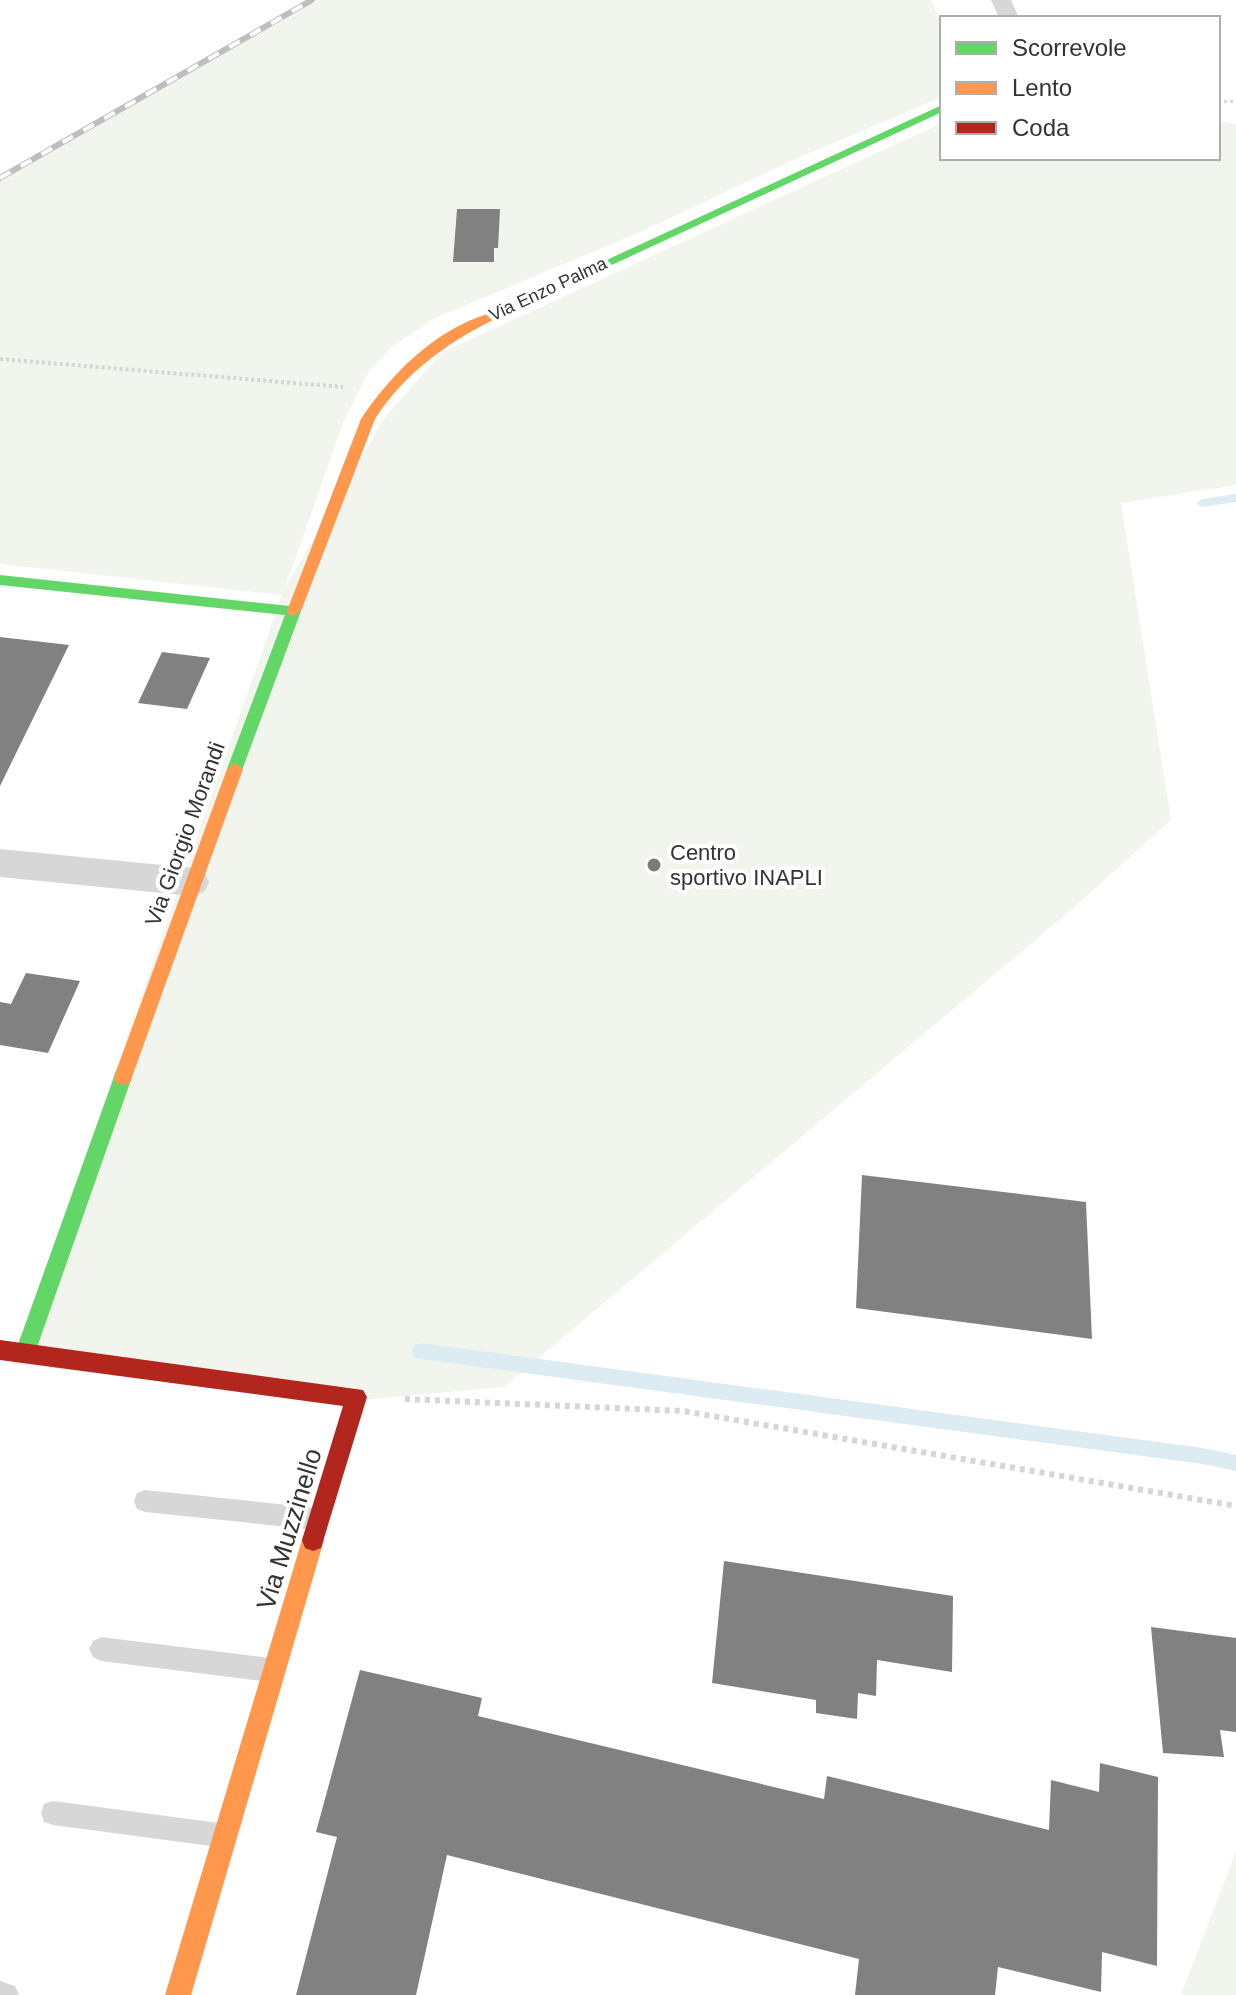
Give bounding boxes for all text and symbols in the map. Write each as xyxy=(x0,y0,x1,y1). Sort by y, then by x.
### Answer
legend xyxy=(940,16,1220,160)
text: Scorrevole xyxy=(1012,34,1127,61)
text: Lento xyxy=(1012,74,1072,101)
text: Coda xyxy=(1012,114,1070,141)
street label: Via Enzo Palma xyxy=(486,253,611,325)
street label: Via Giorgio Morandi xyxy=(140,739,230,929)
place label: Centro sportivo INAPLI xyxy=(670,840,823,890)
marker: Centro sportivo INAPLI xyxy=(645,856,663,874)
street label: Via Muzzinello xyxy=(250,1445,328,1613)

